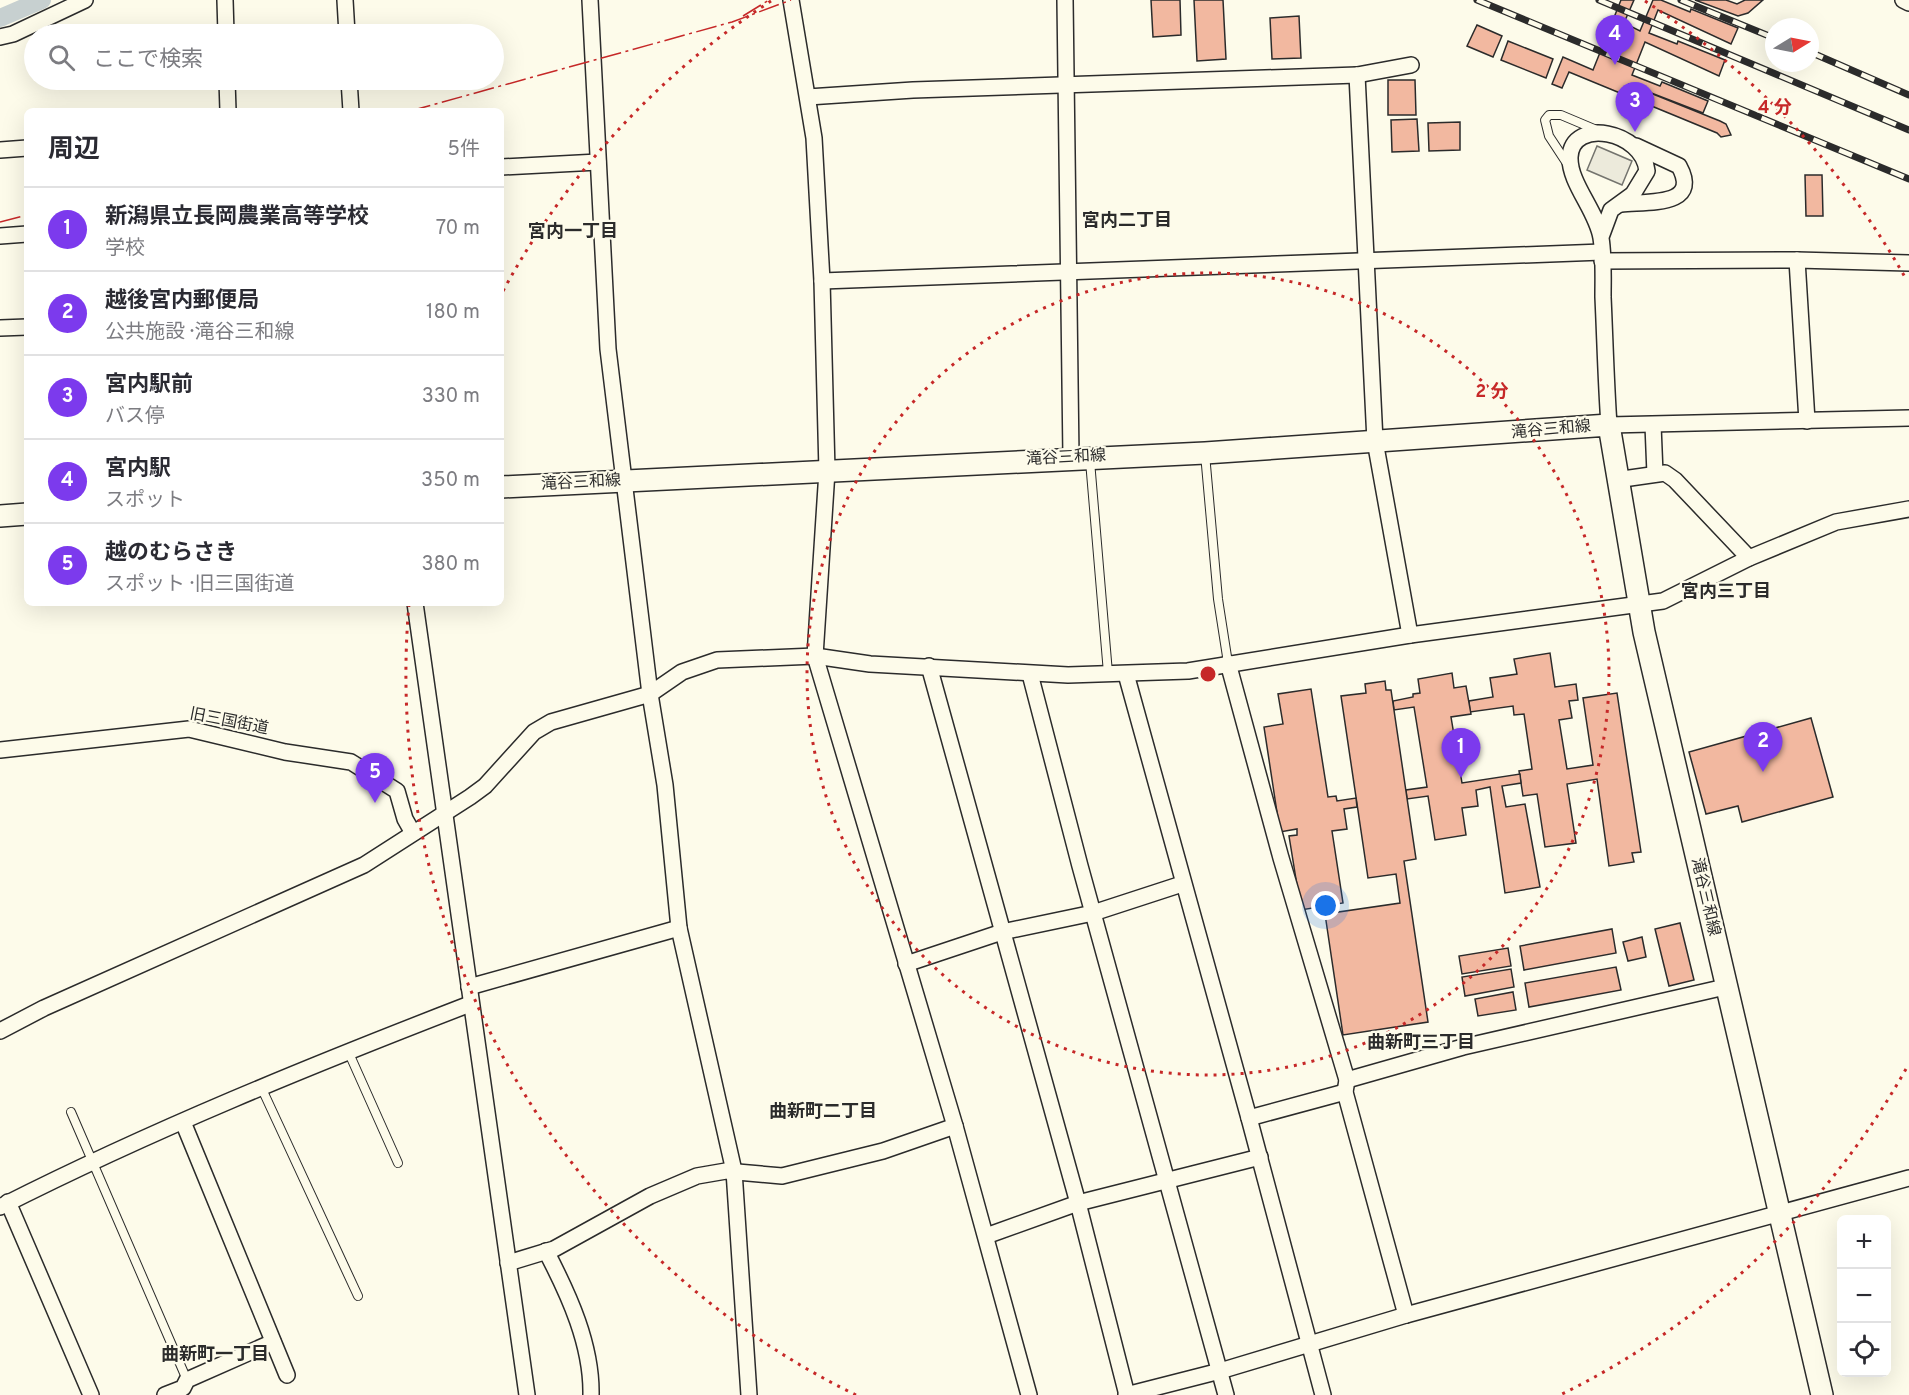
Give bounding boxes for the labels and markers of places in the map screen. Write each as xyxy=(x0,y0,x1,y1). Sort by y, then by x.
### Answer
pin: 4 xyxy=(1596,16,1634,65)
pin: 3 xyxy=(1616,82,1654,132)
centre of rings xyxy=(1198,664,1218,684)
pin: 2 xyxy=(1744,722,1782,772)
pin: 1 xyxy=(1442,728,1480,778)
pin: 5 xyxy=(356,754,394,803)

